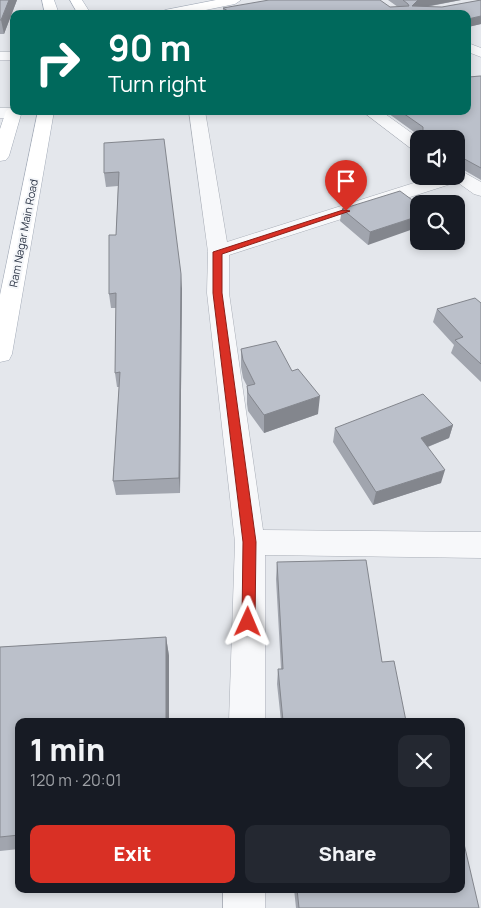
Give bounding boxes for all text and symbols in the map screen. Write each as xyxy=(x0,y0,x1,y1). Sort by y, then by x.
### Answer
text: 90 m xyxy=(108,24,191,72)
icon: right xyxy=(25,30,90,95)
text: Turn right xyxy=(108,69,206,99)
map controls xyxy=(410,130,465,250)
button: sound xyxy=(410,130,465,185)
pin xyxy=(325,160,367,211)
icon: arrive xyxy=(332,167,360,195)
street label: Ram Nagar Main Road xyxy=(5,178,41,288)
button: search xyxy=(410,195,465,250)
position arrow xyxy=(221,595,273,647)
text: 1 min xyxy=(30,729,105,770)
button: close xyxy=(398,735,450,787)
text: 120 m · 20:01 xyxy=(30,769,122,791)
button: Exit xyxy=(30,825,235,883)
button: Share xyxy=(245,825,450,883)

